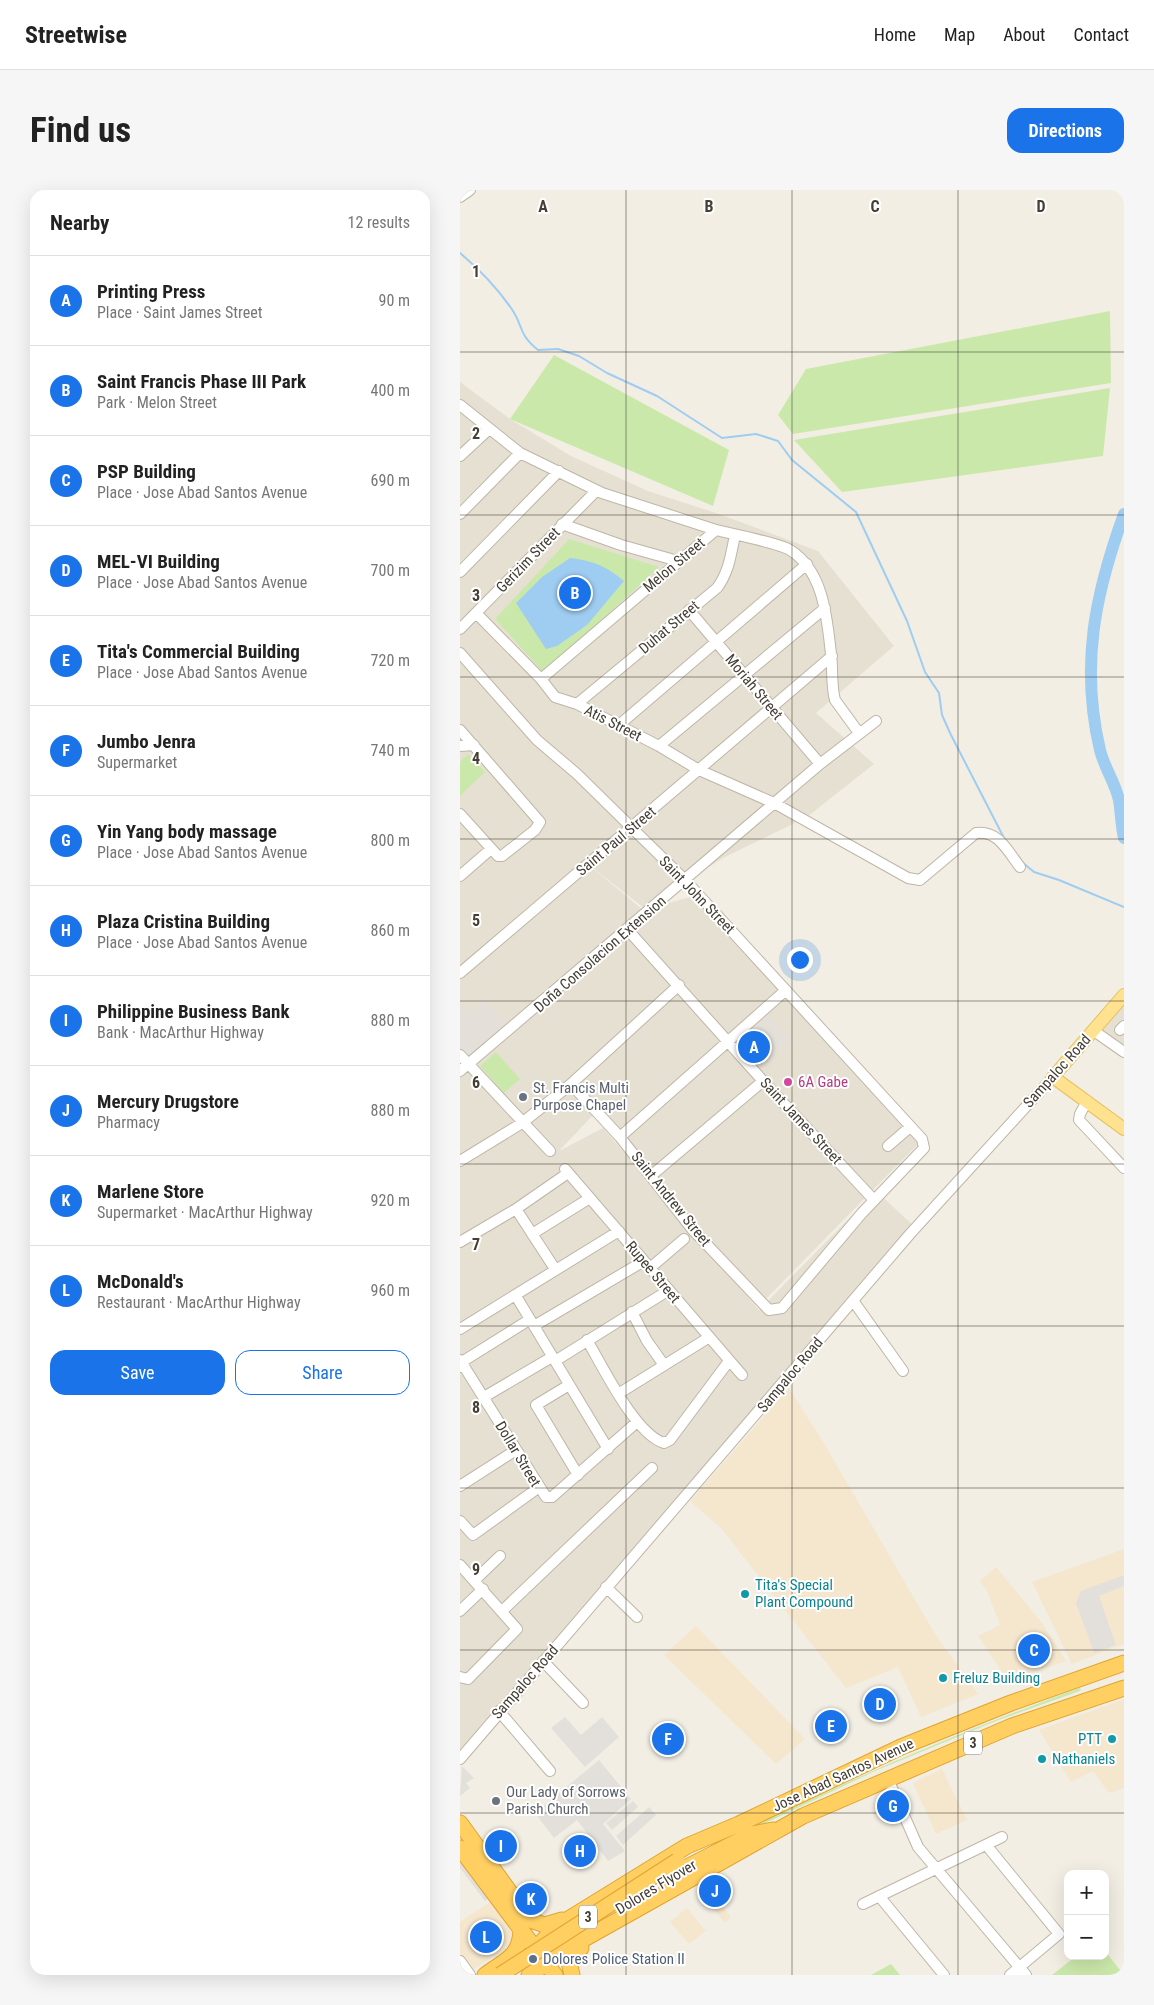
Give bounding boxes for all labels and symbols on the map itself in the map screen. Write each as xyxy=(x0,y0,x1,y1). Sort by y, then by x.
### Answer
text: A xyxy=(538,197,548,216)
text: B xyxy=(705,197,714,216)
text: C xyxy=(870,197,880,216)
text: D xyxy=(1036,197,1046,216)
text: 1 xyxy=(472,262,480,281)
text: 2 xyxy=(472,424,480,443)
street label: Gerizim Street xyxy=(492,524,564,596)
street label: Melon Street xyxy=(639,534,709,596)
pin: B xyxy=(559,574,591,612)
text: 3 xyxy=(472,586,480,605)
street label: Duhat Street xyxy=(635,597,703,657)
street label: Moriah Street xyxy=(721,651,787,723)
street label: Atis Street xyxy=(581,701,645,745)
text: 4 xyxy=(472,749,480,768)
street label: Saint Paul Street xyxy=(573,803,659,879)
street label: Saint John Street xyxy=(655,852,739,938)
street label: Doña Consolacion Extension xyxy=(530,892,670,1016)
text: 5 xyxy=(472,911,480,930)
your location xyxy=(787,947,813,973)
pin: A xyxy=(738,1028,770,1066)
street label: Sampaloc Road xyxy=(1019,1031,1095,1111)
text: 6 xyxy=(472,1073,480,1092)
place label: 6A Gabe xyxy=(798,1073,848,1091)
street label: Saint James Street xyxy=(756,1074,846,1168)
marker: 6A Gabe xyxy=(782,1076,794,1088)
place label: St. Francis Multi Purpose Chapel xyxy=(533,1079,629,1114)
marker: St. Francis Multi Purpose Chapel xyxy=(517,1091,529,1103)
street label: Saint Andrew Street xyxy=(627,1148,715,1250)
text: 7 xyxy=(472,1235,480,1254)
street label: Rupee Street xyxy=(622,1237,684,1307)
street label: Sampaloc Road xyxy=(753,1334,827,1416)
text: 8 xyxy=(472,1398,480,1417)
street label: Dollar Street xyxy=(491,1418,545,1490)
text: 9 xyxy=(472,1560,480,1579)
place label: Tita's Special Plant Compound xyxy=(755,1576,853,1611)
marker: Tita's Special Plant Compound xyxy=(739,1588,751,1600)
pin: C xyxy=(1018,1631,1050,1669)
street label: Sampaloc Road xyxy=(488,1641,562,1723)
place label: Freluz Building xyxy=(953,1669,1040,1687)
marker: Freluz Building xyxy=(937,1672,949,1684)
pin: D xyxy=(864,1685,896,1723)
pin: E xyxy=(815,1707,847,1745)
pin: F xyxy=(652,1720,684,1758)
place label: PTT xyxy=(1078,1730,1102,1748)
road number: 3 xyxy=(964,1732,982,1755)
marker: PTT xyxy=(1106,1733,1118,1745)
street label: Jose Abad Santos Avenue xyxy=(770,1734,916,1816)
place label: Nathaniels xyxy=(1052,1750,1116,1768)
marker: Nathaniels xyxy=(1036,1753,1048,1765)
place label: Our Lady of Sorrows Parish Church xyxy=(506,1783,626,1818)
pin: G xyxy=(877,1787,909,1825)
marker: Our Lady of Sorrows Parish Church xyxy=(490,1795,502,1807)
pin: I xyxy=(485,1827,517,1865)
pin: H xyxy=(564,1832,596,1870)
street label: Dolores Flyover xyxy=(612,1856,700,1918)
pin: J xyxy=(699,1872,731,1910)
pin: K xyxy=(515,1880,547,1918)
road number: 3 xyxy=(579,1905,597,1928)
pin: L xyxy=(470,1918,502,1956)
place label: Dolores Police Station II xyxy=(543,1950,685,1968)
marker: Dolores Police Station II xyxy=(527,1953,539,1965)

